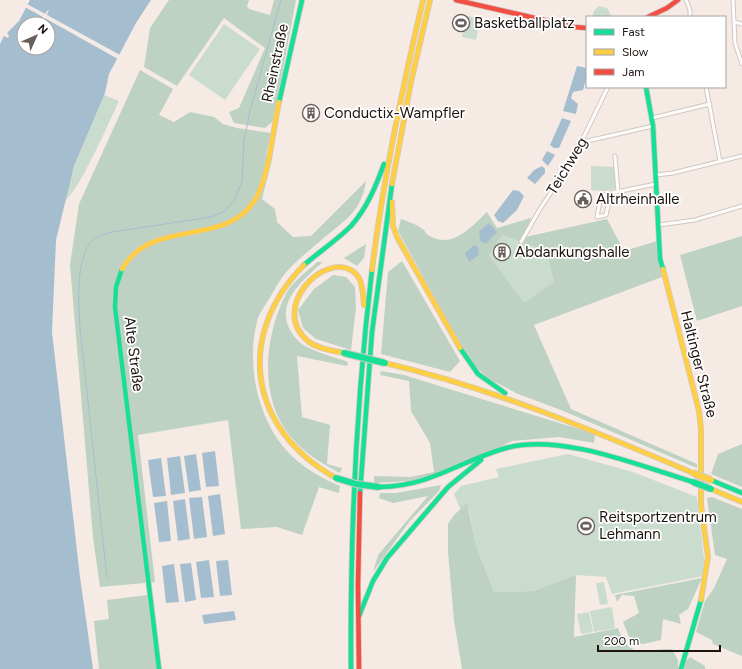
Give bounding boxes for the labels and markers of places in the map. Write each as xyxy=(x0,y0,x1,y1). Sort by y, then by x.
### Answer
sports icon: Basketballplatz xyxy=(451,13,471,33)
place label: Basketballplatz xyxy=(474,14,575,32)
building icon: Conductix-Wampfler xyxy=(301,103,321,123)
place label: Conductix-Wampfler xyxy=(324,104,465,122)
public building icon: Altrheinhalle xyxy=(573,189,593,209)
place label: Altrheinhalle xyxy=(596,190,679,208)
building icon: Abdankungshalle xyxy=(492,242,512,262)
place label: Abdankungshalle xyxy=(515,243,629,261)
place label: Reitsportzentrum Lehmann xyxy=(599,508,717,543)
sports icon: Reitsportzentrum Lehmann xyxy=(576,516,596,536)

